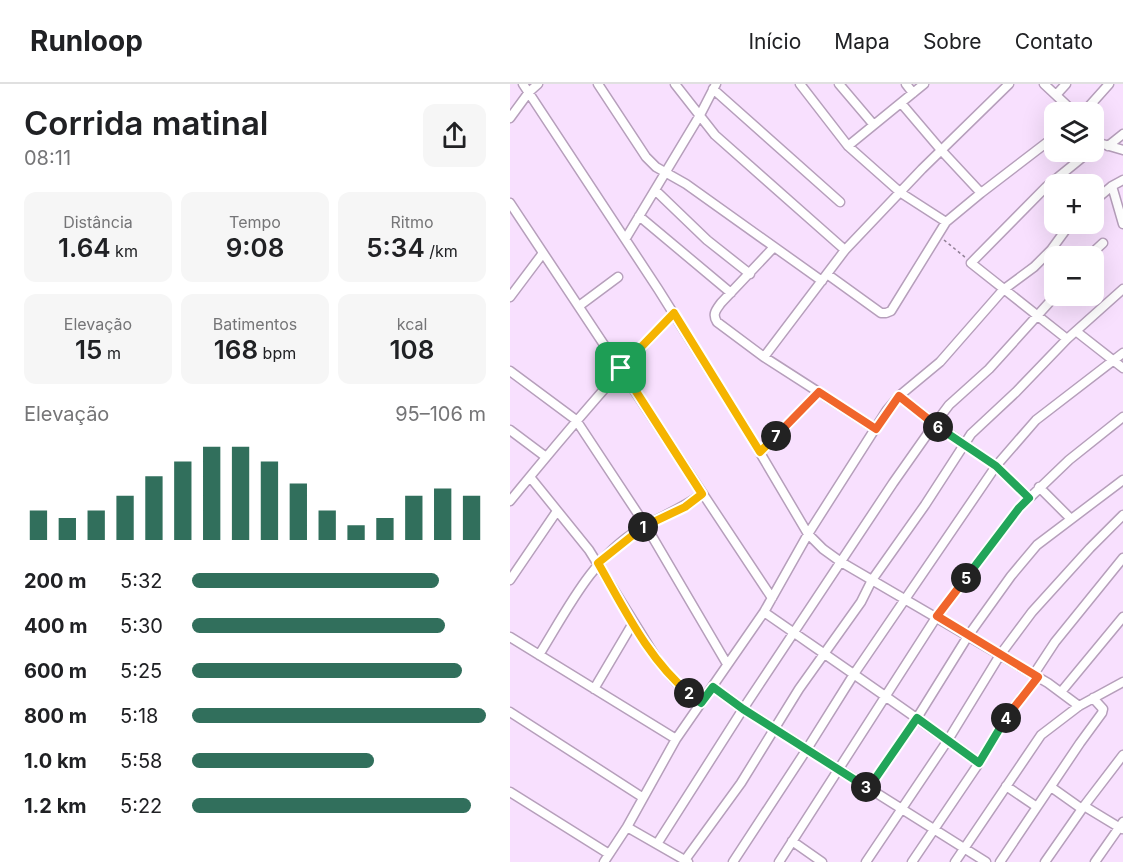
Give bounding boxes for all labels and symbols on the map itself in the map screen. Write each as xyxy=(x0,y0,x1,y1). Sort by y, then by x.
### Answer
pin xyxy=(595,342,646,393)
pin: 6 xyxy=(923,412,953,442)
pin: 7 xyxy=(761,421,791,451)
pin: 1 xyxy=(628,512,658,542)
pin: 5 xyxy=(951,563,981,593)
pin: 2 xyxy=(674,678,704,708)
pin: 4 xyxy=(991,703,1021,733)
pin: 3 xyxy=(851,772,881,802)

